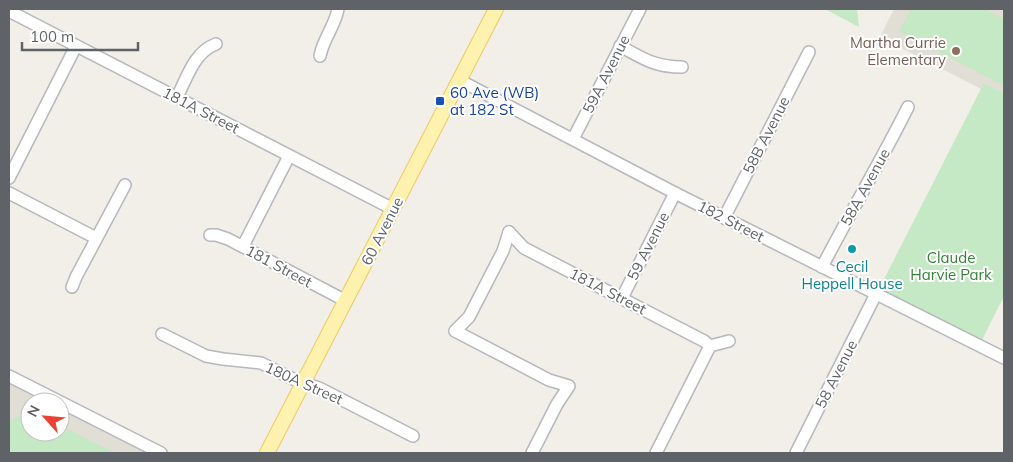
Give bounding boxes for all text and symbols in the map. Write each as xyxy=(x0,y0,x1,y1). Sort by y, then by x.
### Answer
scale bar xyxy=(22,20,139,52)
text: 100 m xyxy=(30,27,74,46)
street label: 59A Avenue xyxy=(578,32,634,116)
place label: Martha Currie Elementary xyxy=(850,33,946,69)
marker: Martha Currie Elementary xyxy=(950,45,962,57)
street label: 181A Street xyxy=(160,83,242,137)
place label: 60 Ave (WB) at 182 St xyxy=(450,83,539,119)
street label: 58B Avenue xyxy=(738,93,794,177)
marker: 60 Ave (WB) at 182 St xyxy=(434,95,446,107)
street label: 58A Avenue xyxy=(836,145,894,229)
street label: 60 Avenue xyxy=(357,194,407,268)
street label: 182 Street xyxy=(694,196,768,246)
street label: 59 Avenue xyxy=(623,209,673,283)
street label: 181 Street xyxy=(243,241,315,291)
marker: Cecil Heppell House xyxy=(846,243,858,255)
park label: Claude Harvie Park xyxy=(910,248,992,284)
place label: Cecil Heppell House xyxy=(801,257,903,293)
street label: 181A Street xyxy=(567,264,649,318)
street label: 58 Avenue xyxy=(811,337,861,411)
street label: 180A Street xyxy=(262,357,346,409)
north arrow xyxy=(20,392,70,442)
text: N xyxy=(23,402,44,420)

